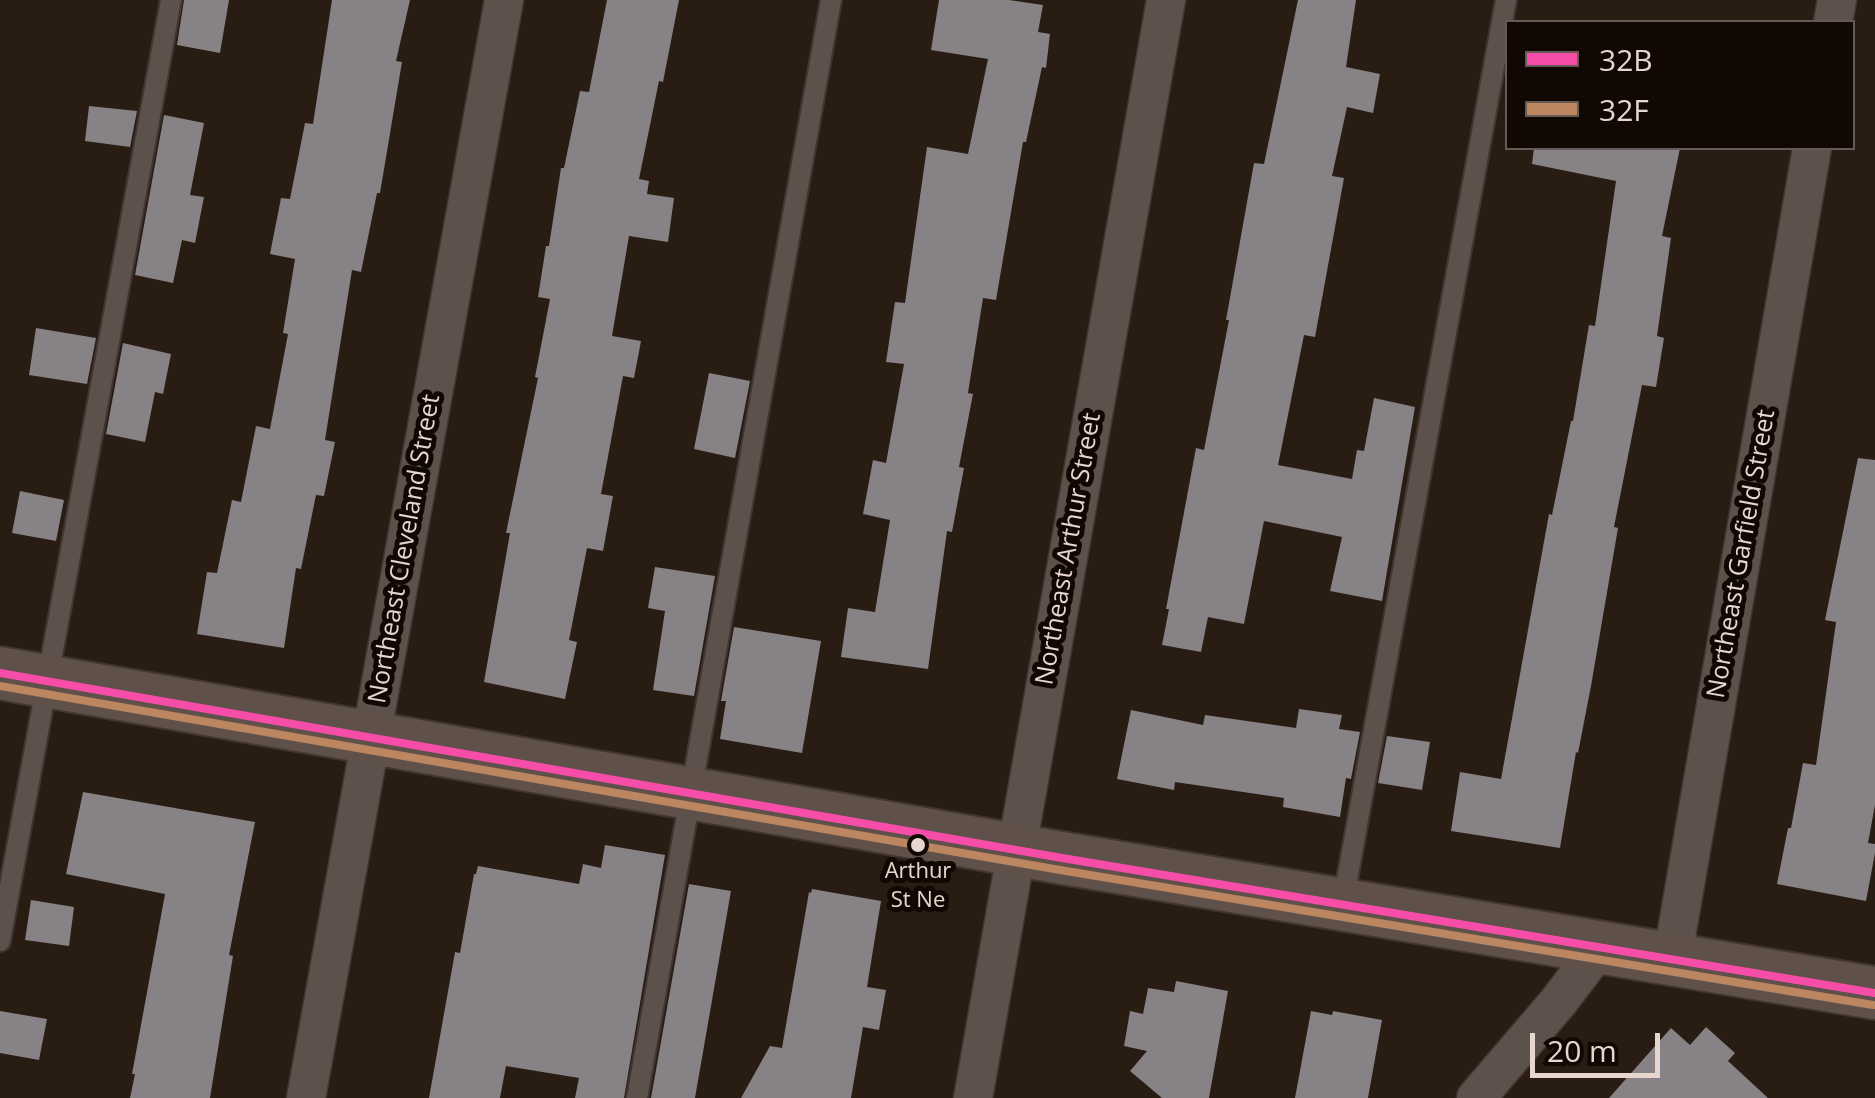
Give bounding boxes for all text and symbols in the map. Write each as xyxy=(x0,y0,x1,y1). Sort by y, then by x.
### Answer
legend xyxy=(1505,20,1855,150)
text: 32B xyxy=(1599,39,1653,80)
text: 32F xyxy=(1599,89,1649,130)
street label: Northeast Cleveland Street xyxy=(363,392,447,706)
street label: Northeast Garfield Street xyxy=(1702,407,1782,701)
street label: Northeast Arthur Street xyxy=(1030,411,1108,687)
marker: Arthur St Ne xyxy=(908,835,928,855)
place label: Arthur St Ne xyxy=(885,859,951,910)
scale bar xyxy=(1535,1013,1665,1075)
text: 20 m xyxy=(1547,1030,1617,1071)

